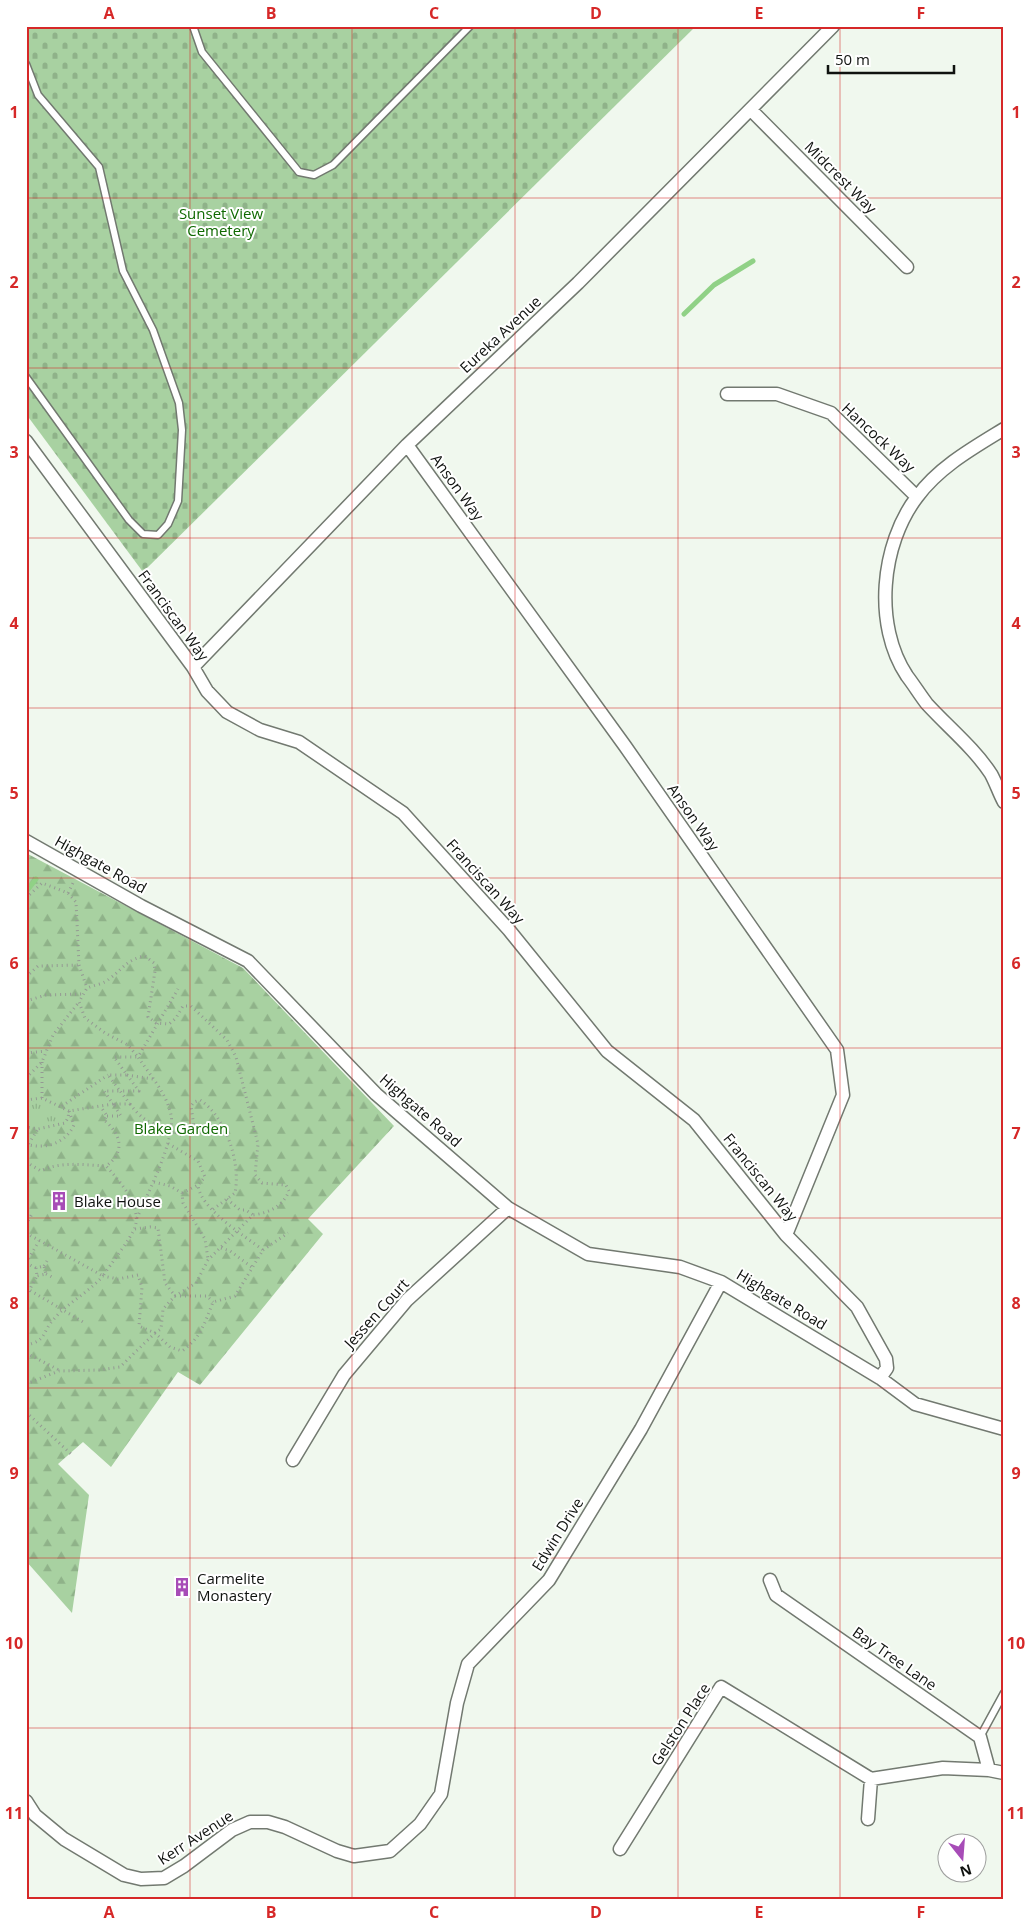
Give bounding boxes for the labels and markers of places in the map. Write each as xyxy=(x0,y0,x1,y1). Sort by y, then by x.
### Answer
building icon: Blake House xyxy=(48,1190,70,1212)
place label: Blake House xyxy=(74,1191,161,1211)
place label: Carmelite Monastery xyxy=(197,1568,272,1605)
building icon: Carmelite Monastery xyxy=(171,1576,193,1598)

